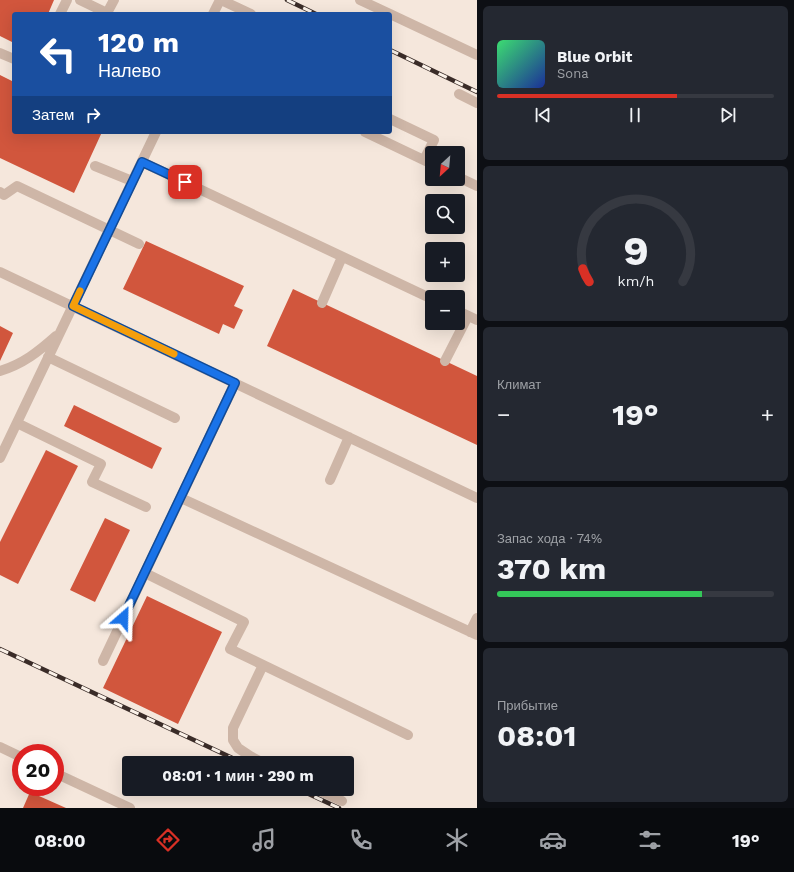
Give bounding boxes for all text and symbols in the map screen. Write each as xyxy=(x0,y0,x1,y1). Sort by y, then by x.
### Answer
text: 120 m xyxy=(98,26,179,59)
icon: left xyxy=(32,28,84,80)
text: Blue Orbit xyxy=(557,48,632,66)
text: Налево xyxy=(98,60,161,81)
text: Sona xyxy=(557,66,589,81)
icon: right xyxy=(82,104,104,126)
icon: previous xyxy=(532,104,554,126)
icon: pause xyxy=(624,104,646,126)
icon: next xyxy=(717,104,739,126)
text: Затем xyxy=(32,106,74,124)
north arrow xyxy=(425,146,465,186)
map controls xyxy=(425,146,465,330)
pin xyxy=(168,165,202,199)
icon: arrive xyxy=(174,171,196,193)
button: search xyxy=(425,194,465,234)
text: 9 xyxy=(623,225,648,274)
button: + xyxy=(425,242,465,282)
text: km/h xyxy=(617,272,654,288)
button: − xyxy=(425,290,465,330)
text: Климат xyxy=(497,377,541,392)
text: 19° xyxy=(612,397,659,432)
text: − xyxy=(497,402,510,427)
text: + xyxy=(761,402,774,427)
text: Запас хода · 74% xyxy=(497,531,602,546)
text: 370 km xyxy=(497,551,606,586)
position arrow xyxy=(102,597,144,639)
text: Прибытие xyxy=(497,698,558,713)
text: 08:01 xyxy=(497,718,576,753)
speed limit sign: 20 xyxy=(12,744,64,796)
text: 08:01 · 1 мин · 290 m xyxy=(162,767,314,785)
icon: directions xyxy=(154,826,182,854)
icon: music xyxy=(250,826,278,854)
icon: phone xyxy=(347,826,375,854)
icon: climate xyxy=(443,826,471,854)
icon: car xyxy=(539,826,567,854)
icon: filters xyxy=(636,826,664,854)
text: 08:00 xyxy=(34,830,86,851)
text: 19° xyxy=(732,830,760,851)

